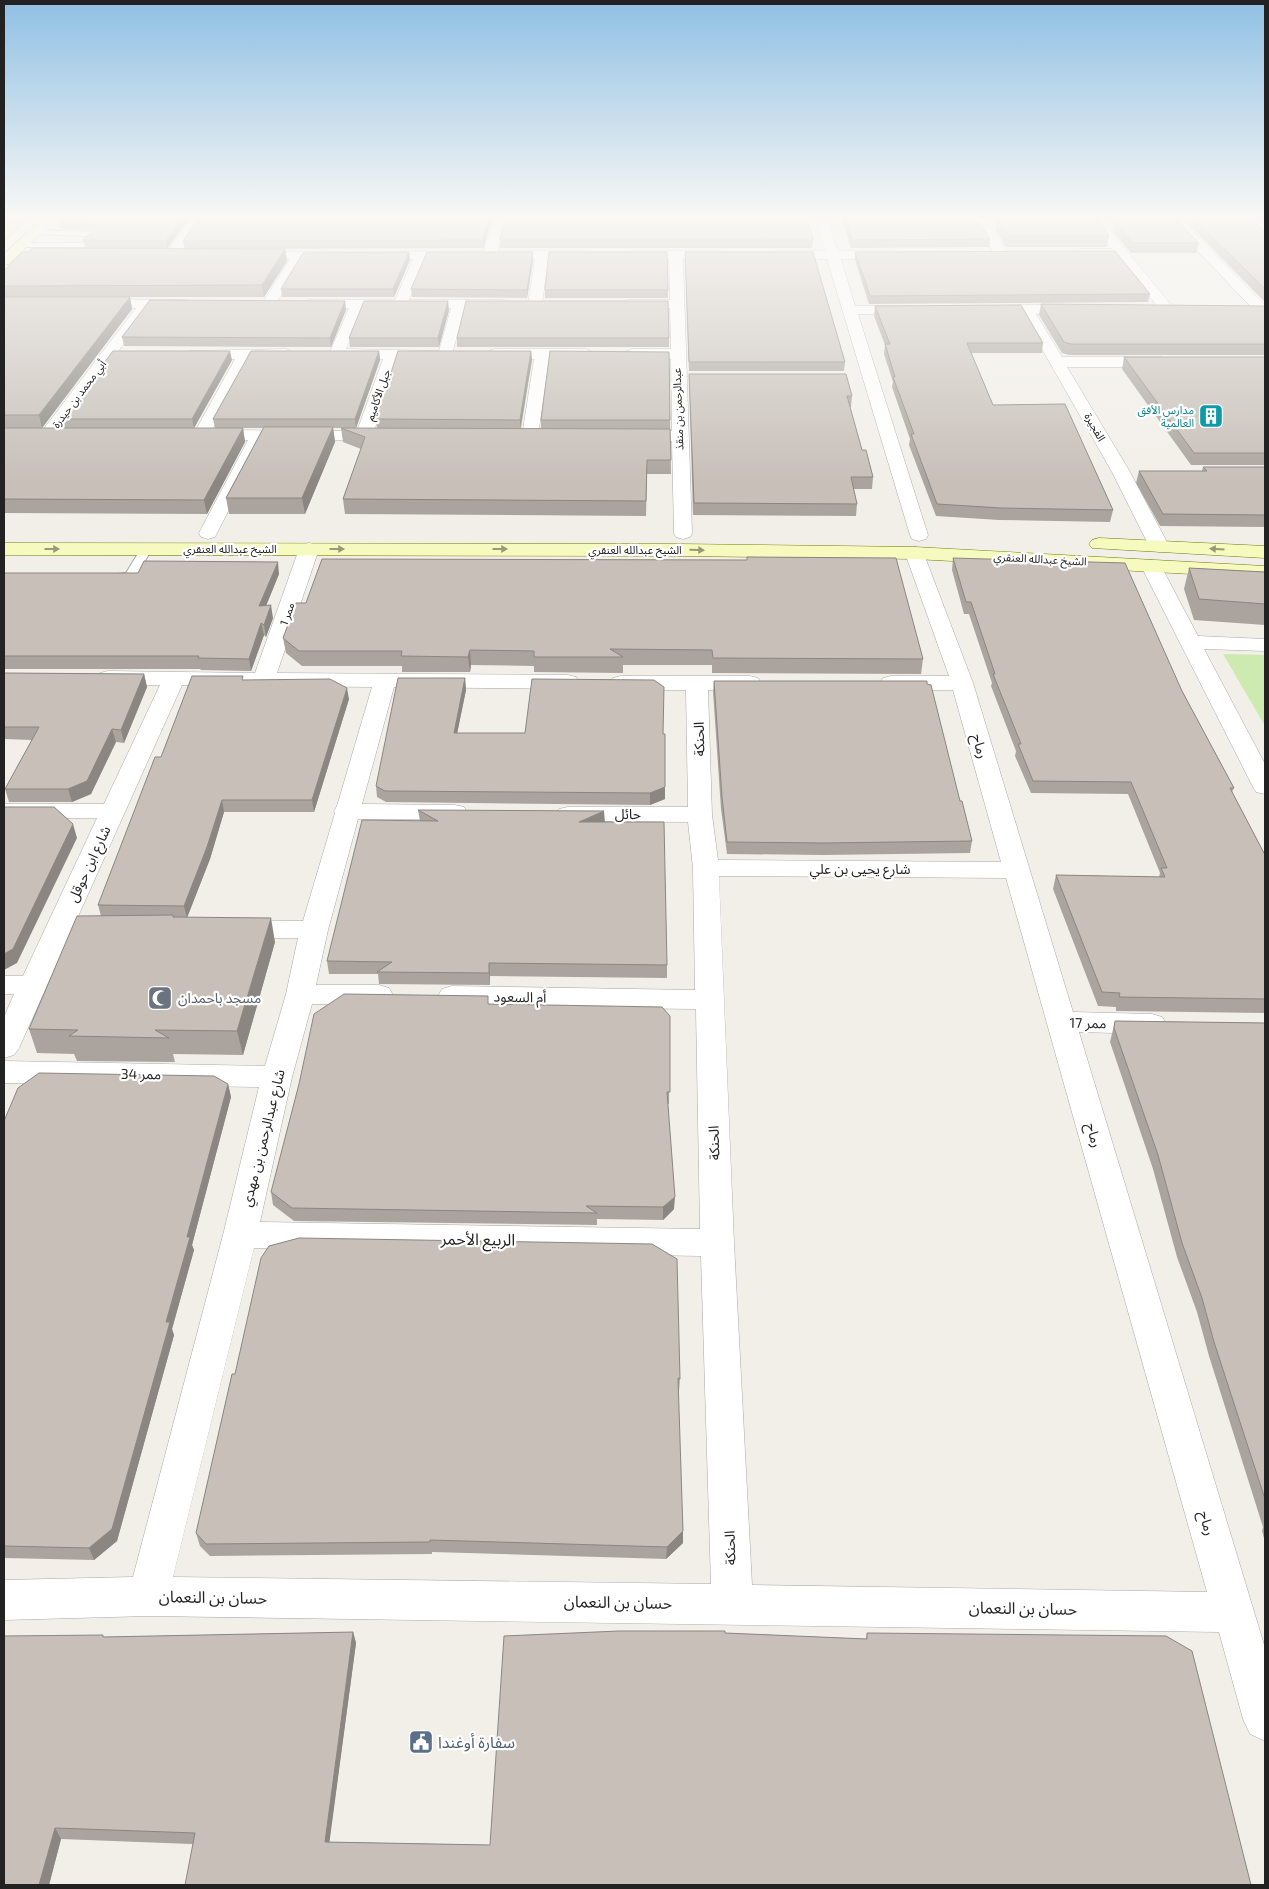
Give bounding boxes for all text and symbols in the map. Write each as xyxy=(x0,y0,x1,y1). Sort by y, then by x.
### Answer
street label: أبي محمد بن حيدرة xyxy=(49,357,111,432)
street label: جبل الأكاميم xyxy=(363,367,395,423)
street label: عبدالرحمن بن منقذ xyxy=(670,367,686,450)
place label: مدارس الأفق العالمية xyxy=(1137,403,1194,430)
building icon: مدارس الأفق العالمية xyxy=(1198,403,1224,429)
street label: الفجيرة xyxy=(1081,410,1109,444)
street label: الشيخ عبدالله العنقري xyxy=(183,542,277,559)
street label: الشيخ عبدالله العنقري xyxy=(588,543,682,560)
one-way arrow xyxy=(45,545,61,553)
one-way arrow xyxy=(330,545,346,553)
one-way arrow xyxy=(492,545,508,553)
one-way arrow xyxy=(1208,545,1224,553)
one-way arrow xyxy=(690,546,706,554)
street label: الشيخ عبدالله العنقري xyxy=(993,550,1087,571)
street label: ممر 1 xyxy=(277,600,297,627)
street label: الحنكة xyxy=(690,722,707,756)
street label: رماح xyxy=(966,732,992,761)
street label: حائل xyxy=(615,805,641,823)
street label: شارع ابن حوقل xyxy=(63,823,116,906)
street label: شارع يحيى بن علي xyxy=(810,860,910,880)
mosque icon: مسجد باحمدان xyxy=(147,985,173,1011)
street label: أم السعود xyxy=(493,988,547,1008)
place label: مسجد باحمدان xyxy=(178,989,261,1007)
street label: ممر 17 xyxy=(1069,1014,1107,1032)
street label: ممر 34 xyxy=(121,1065,161,1083)
street label: شارع عبدالرحمن بن مهدي xyxy=(237,1067,291,1209)
street label: رماح xyxy=(1080,1121,1106,1150)
street label: الحنكة xyxy=(704,1125,723,1161)
street label: الربيع الأحمر xyxy=(440,1228,515,1253)
street label: رماح xyxy=(1193,1509,1219,1538)
street label: الحنكة xyxy=(720,1530,739,1566)
street label: حسان بن النعمان xyxy=(159,1586,267,1608)
street label: حسان بن النعمان xyxy=(564,1591,672,1613)
street label: حسان بن النعمان xyxy=(969,1597,1077,1619)
public building icon: سفارة أوغندا xyxy=(408,1729,434,1755)
place label: سفارة أوغندا xyxy=(438,1732,515,1752)

